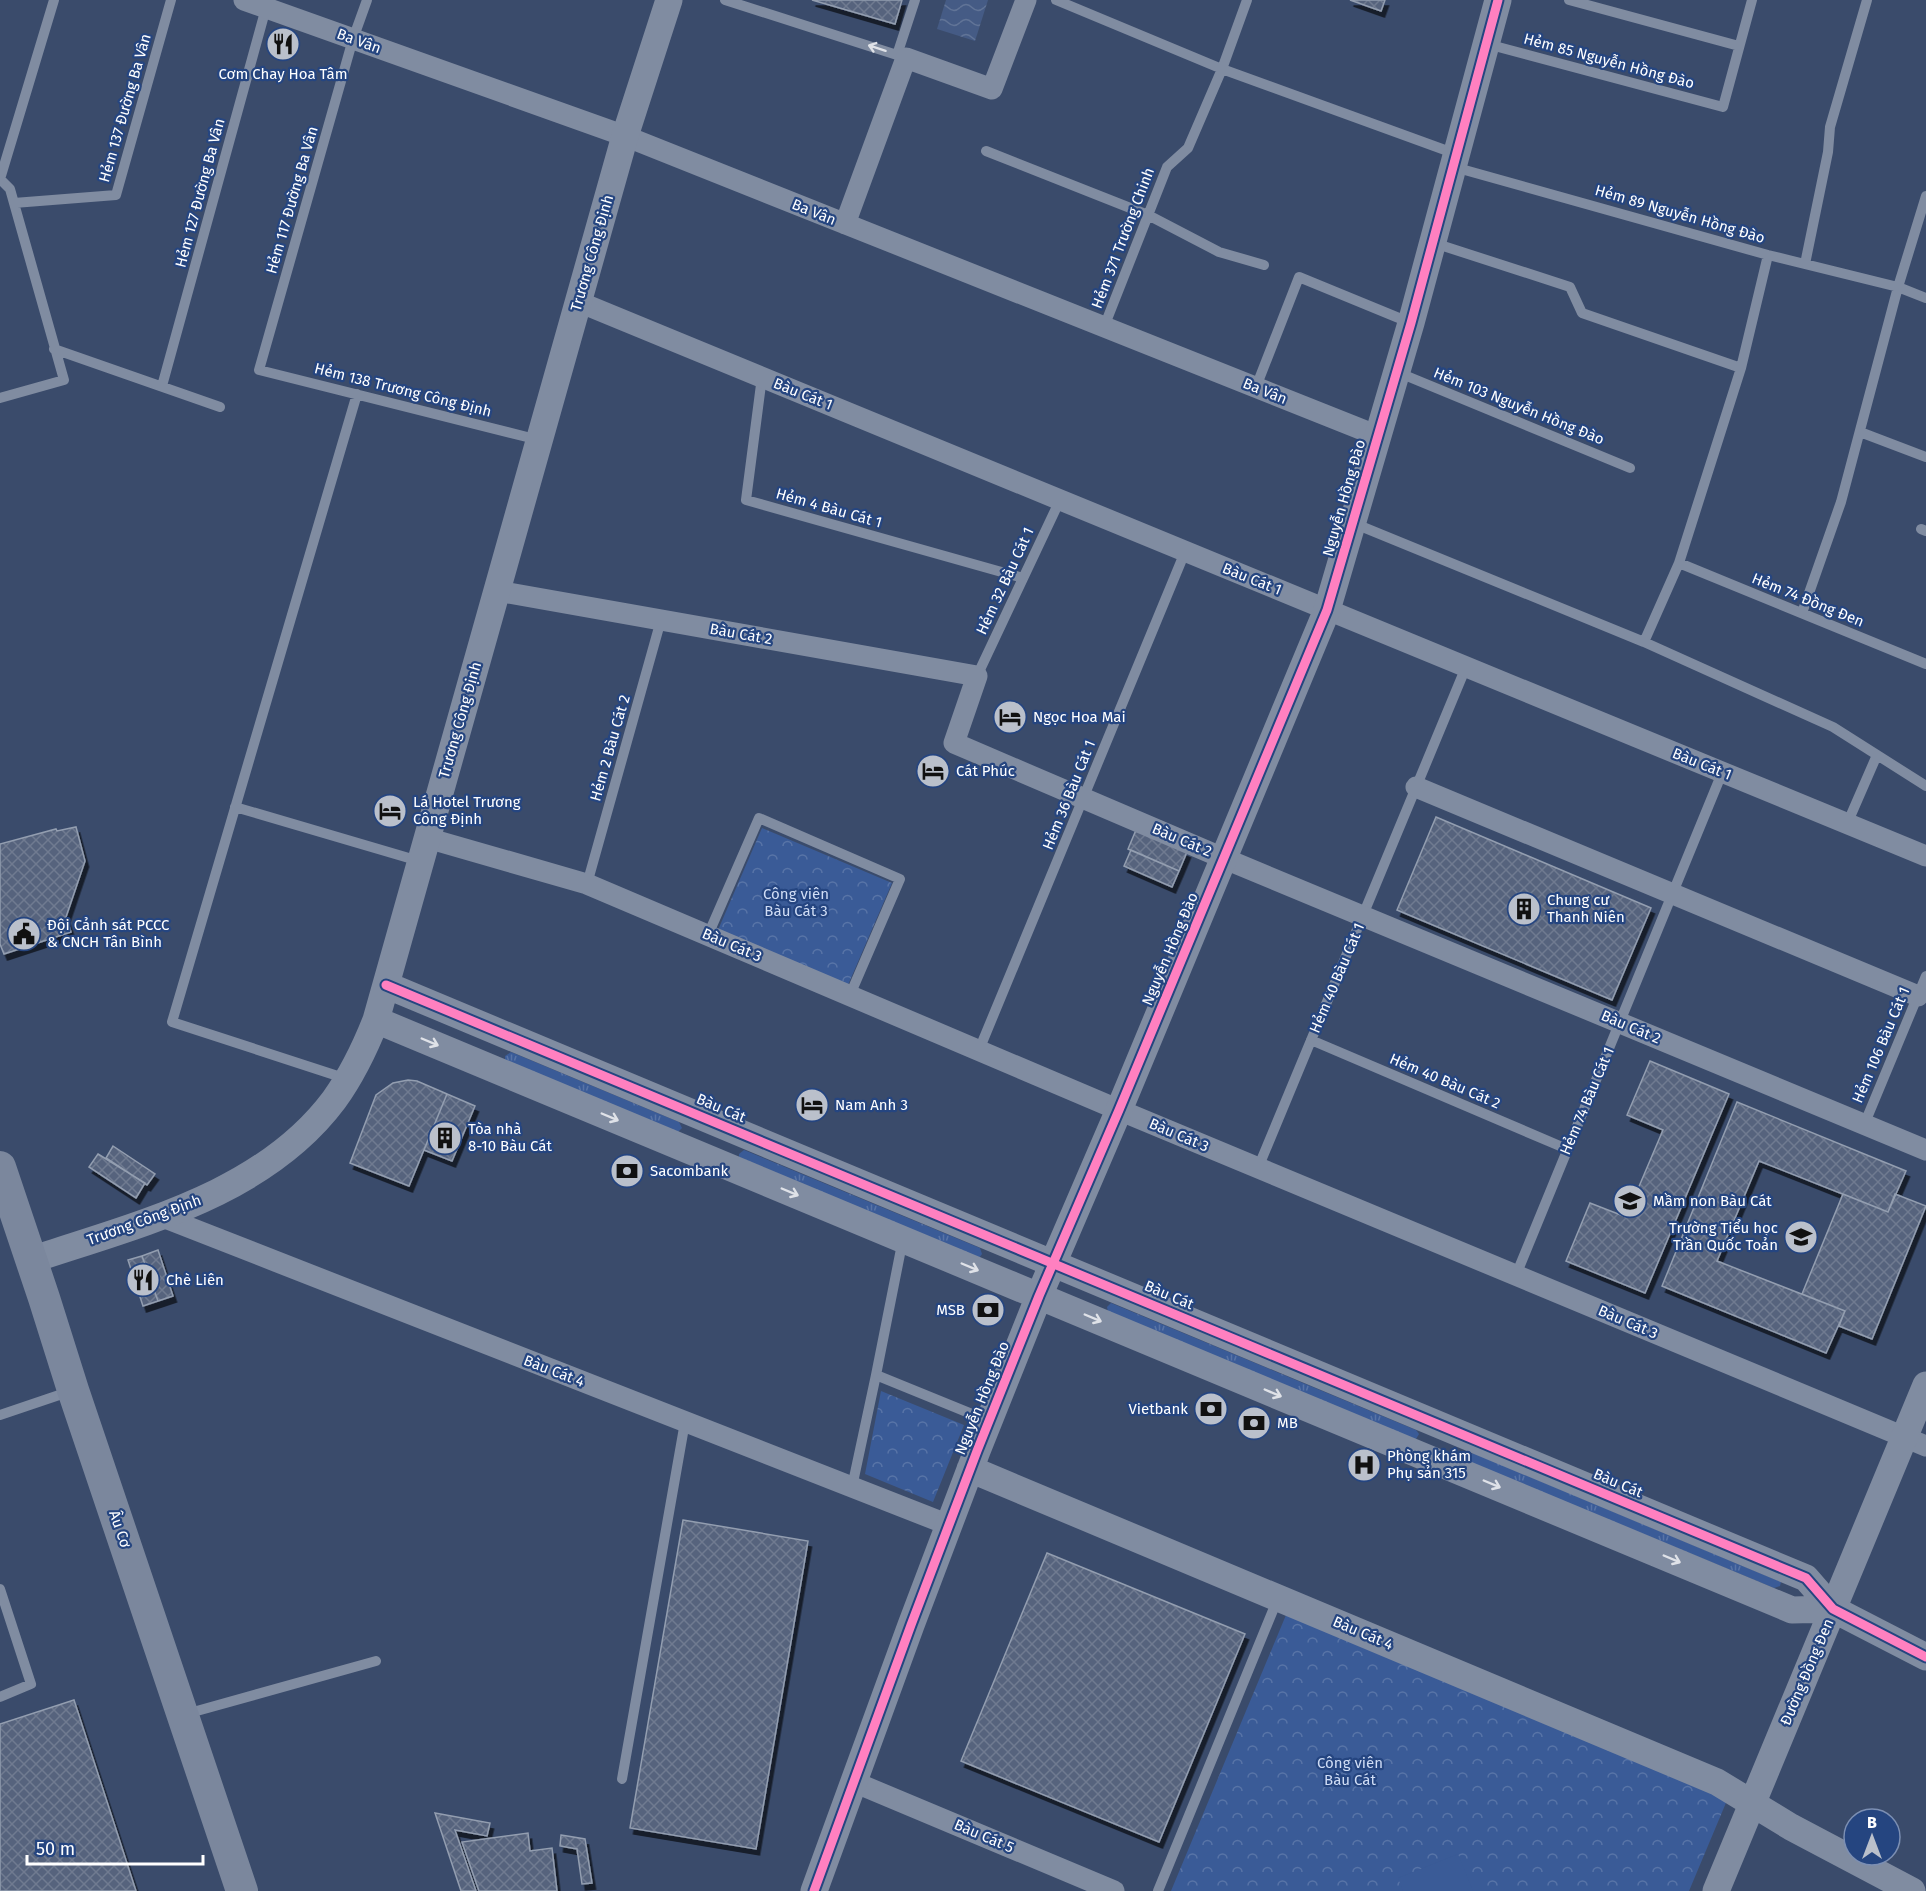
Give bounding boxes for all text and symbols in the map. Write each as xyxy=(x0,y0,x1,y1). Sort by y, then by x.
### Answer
street label: Ba Vân xyxy=(334,25,384,57)
restaurant icon: Cơm Chay Hoa Tâm xyxy=(265,26,301,62)
street label: Hẻm 85 Nguyễn Hồng Đào xyxy=(1522,30,1696,92)
street label: Hẻm 137 Đường Ba Vân xyxy=(95,32,155,184)
one-way arrow xyxy=(868,42,887,53)
place label: Cơm Chay Hoa Tâm xyxy=(218,65,348,83)
street label: Hẻm 127 Đường Ba Vân xyxy=(171,116,229,270)
street label: Hẻm 117 Đường Ba Vân xyxy=(262,124,322,276)
street label: Hẻm 371 Trường Chinh xyxy=(1088,165,1158,311)
street label: Hẻm 89 Nguyễn Hồng Đào xyxy=(1593,181,1767,247)
street label: Trương Công Định xyxy=(567,193,617,313)
street label: Ba Vân xyxy=(789,195,839,229)
street label: Hẻm 138 Trương Công Định xyxy=(313,359,493,421)
street label: Hẻm 103 Nguyễn Hồng Đào xyxy=(1431,363,1607,449)
street label: Bàu Cát 1 xyxy=(771,374,835,414)
street label: Ba Vân xyxy=(1240,374,1290,408)
street label: Nguyễn Hồng Đào xyxy=(1319,437,1369,559)
street label: Hẻm 4 Bàu Cát 1 xyxy=(774,484,884,532)
street label: Hẻm 32 Bàu Cát 1 xyxy=(972,525,1038,637)
street label: Bàu Cát 1 xyxy=(1220,559,1284,599)
street label: Hẻm 74 Đồng Đen xyxy=(1749,569,1867,631)
street label: Bàu Cát 2 xyxy=(708,620,774,648)
street label: Trương Công Định xyxy=(435,660,485,780)
street label: Hẻm 2 Bàu Cát 2 xyxy=(586,693,634,803)
hotel icon: Ngọc Hoa Mai xyxy=(992,699,1028,735)
place label: Ngọc Hoa Mai xyxy=(1033,708,1126,726)
street label: Hẻm 36 Bàu Cát 1 xyxy=(1039,737,1099,853)
street label: Bàu Cát 1 xyxy=(1670,744,1734,784)
hotel icon: Cát Phúc xyxy=(915,753,951,789)
place label: Cát Phúc xyxy=(956,762,1015,780)
hotel icon: Lá Hotel Trương Công Định xyxy=(372,793,408,829)
place label: Lá Hotel Trương Công Định xyxy=(413,793,521,828)
street label: Bàu Cát 2 xyxy=(1149,819,1215,861)
park label: Công viên Bàu Cát 3 xyxy=(763,885,829,920)
street label: Nguyễn Hồng Đào xyxy=(1138,890,1202,1008)
building icon: Chung cư Thanh Niên xyxy=(1506,891,1542,927)
place label: Chung cư Thanh Niên xyxy=(1547,891,1625,926)
public building icon: Đội Cảnh sát PCCC & CNCH Tân Bình xyxy=(6,916,42,952)
place label: Đội Cảnh sát PCCC & CNCH Tân Bình xyxy=(47,916,170,951)
street label: Hẻm 40 Bàu Cát 1 xyxy=(1306,920,1368,1036)
street label: Bàu Cát 3 xyxy=(699,924,765,966)
street label: Hẻm 106 Bàu Cát 1 xyxy=(1848,984,1914,1106)
street label: Bàu Cát 2 xyxy=(1598,1006,1664,1048)
one-way arrow xyxy=(421,1037,439,1048)
street label: Hẻm 74 Bàu Cát 1 xyxy=(1556,1044,1618,1158)
street label: Hẻm 40 Bàu Cát 2 xyxy=(1387,1050,1503,1112)
hotel icon: Nam Anh 3 xyxy=(794,1087,830,1123)
street label: Bàu Cát xyxy=(694,1090,749,1127)
place label: Nam Anh 3 xyxy=(835,1096,908,1114)
one-way arrow xyxy=(601,1112,619,1123)
street label: Bàu Cát 3 xyxy=(1146,1114,1212,1156)
building icon: Tòa nhà 8-10 Bàu Cát xyxy=(427,1120,463,1156)
place label: Tòa nhà 8-10 Bàu Cát xyxy=(468,1120,552,1155)
bank icon: Sacombank xyxy=(609,1153,645,1189)
place label: Sacombank xyxy=(650,1162,729,1180)
school or university icon: Mầm non Bàu Cát xyxy=(1612,1183,1648,1219)
one-way arrow xyxy=(781,1187,799,1198)
street label: Trương Công Định xyxy=(84,1191,204,1249)
place label: Mầm non Bàu Cát xyxy=(1653,1192,1772,1210)
place label: Trường Tiểu học Trần Quốc Toản xyxy=(1669,1219,1778,1254)
school or university icon: Trường Tiểu học Trần Quốc Toản xyxy=(1783,1219,1819,1255)
restaurant icon: Chè Liên xyxy=(125,1262,161,1298)
one-way arrow xyxy=(961,1262,979,1273)
place label: Chè Liên xyxy=(166,1271,224,1289)
street label: Bàu Cát xyxy=(1142,1277,1197,1314)
bank icon: MSB xyxy=(970,1292,1006,1328)
place label: MSB xyxy=(936,1301,965,1319)
street label: Bàu Cát 3 xyxy=(1595,1301,1661,1343)
one-way arrow xyxy=(1083,1313,1102,1324)
street label: Nguyễn Hồng Đào xyxy=(951,1339,1013,1457)
street label: Bàu Cát 4 xyxy=(521,1351,587,1391)
one-way arrow xyxy=(1263,1388,1282,1399)
bank icon: Vietbank xyxy=(1193,1391,1229,1427)
place label: Vietbank xyxy=(1128,1400,1188,1418)
bank icon: MB xyxy=(1236,1405,1272,1441)
place label: MB xyxy=(1277,1414,1298,1432)
hospital icon: Phòng khám Phụ sản 315 xyxy=(1346,1447,1382,1483)
place label: Phòng khám Phụ sản 315 xyxy=(1387,1447,1471,1482)
street label: Bàu Cát xyxy=(1591,1465,1646,1502)
one-way arrow xyxy=(1482,1479,1500,1490)
street label: Âu Cơ xyxy=(105,1508,135,1550)
one-way arrow xyxy=(1662,1554,1680,1565)
street label: Bàu Cát 4 xyxy=(1330,1612,1396,1654)
street label: Đường Đồng Đen xyxy=(1776,1616,1838,1728)
park label: Công viên Bàu Cát xyxy=(1317,1754,1383,1789)
north arrow xyxy=(1842,1807,1902,1867)
text: B xyxy=(1867,1813,1877,1832)
street label: Bàu Cát 5 xyxy=(951,1815,1017,1857)
scale bar xyxy=(27,1828,202,1866)
text: 50 m xyxy=(36,1838,75,1860)

